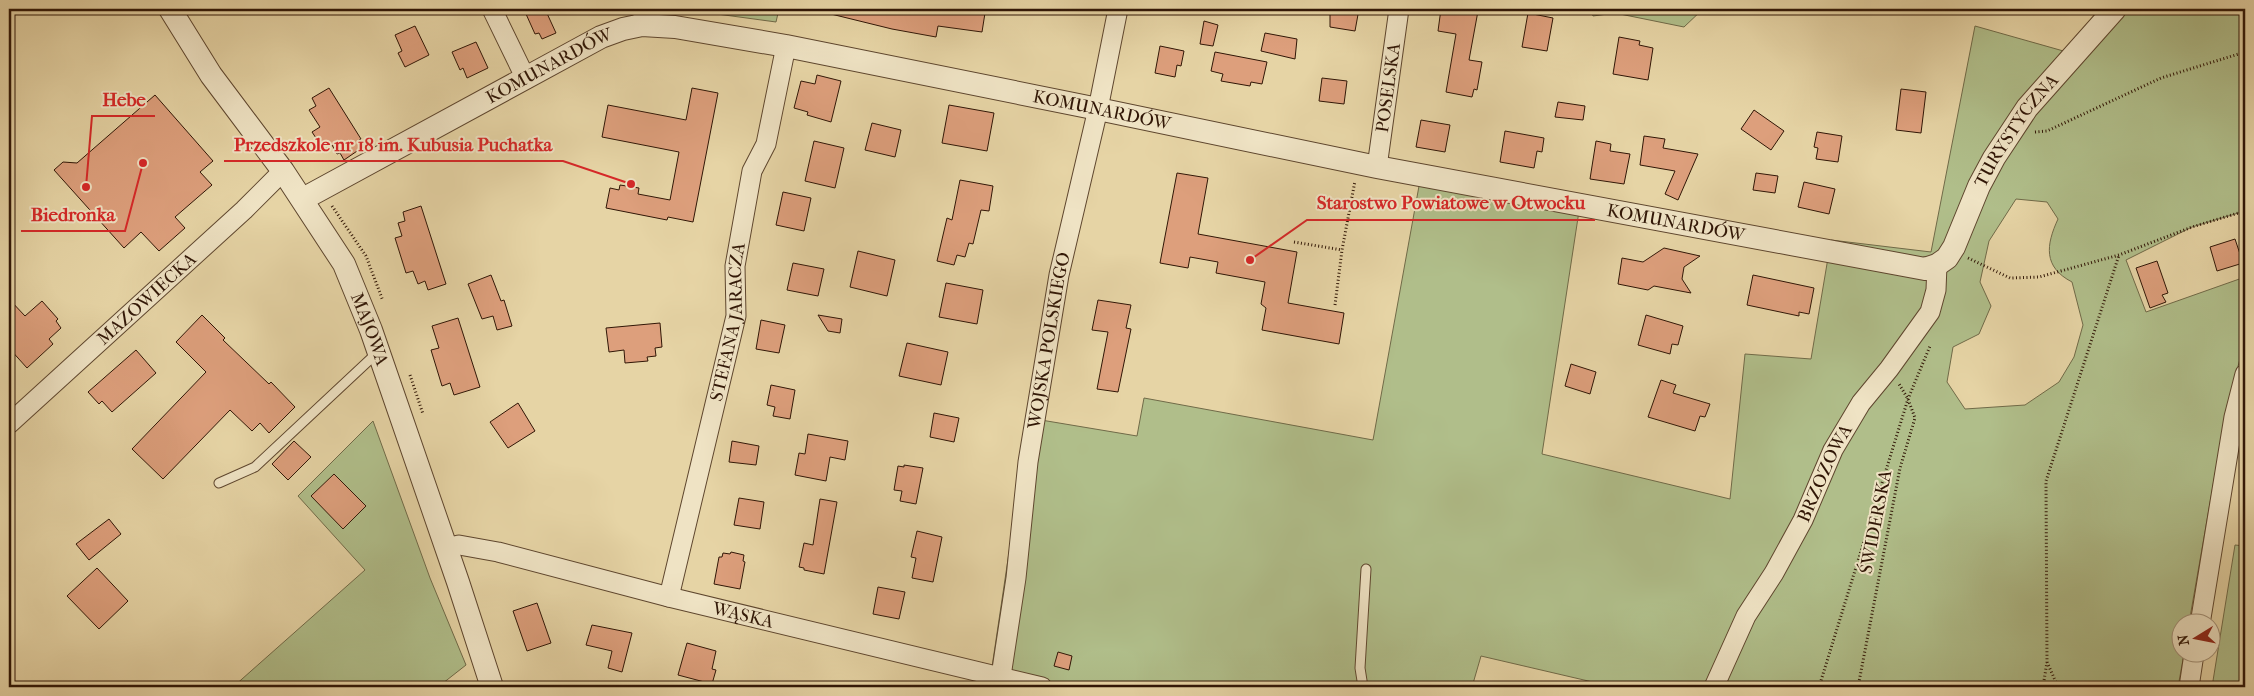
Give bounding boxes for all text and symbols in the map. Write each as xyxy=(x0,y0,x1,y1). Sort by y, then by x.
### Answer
street label: KOMUNARDÓW xyxy=(482,23,616,108)
street label: POSELSKA xyxy=(1371,41,1405,134)
street label: TURYSTYCZNA xyxy=(1970,70,2063,191)
callout: Hebe xyxy=(92,82,155,116)
street label: KOMUNARDÓW xyxy=(1031,86,1174,135)
text: Hebe xyxy=(102,89,146,111)
callout: Przedszkole nr 18 im. Kubusia Puchatka xyxy=(224,127,563,161)
text: Przedszkole nr 18 im. Kubusia Puchatka xyxy=(234,134,554,156)
callout: Starostwo Powiatowe w Otwocku xyxy=(1307,186,1595,220)
text: Starostwo Powiatowe w Otwocku xyxy=(1317,192,1586,214)
callout: Biedronka xyxy=(21,197,125,231)
street label: KOMUNARDÓW xyxy=(1605,199,1748,246)
text: Biedronka xyxy=(31,204,117,226)
street label: STEFANA JARACZA xyxy=(706,241,750,403)
street label: MAZOWIECKA xyxy=(93,248,201,349)
street label: WOJSKA POLSKIEGO xyxy=(1023,250,1075,431)
street label: MAJOWA xyxy=(346,290,393,369)
street label: BRZOZOWA xyxy=(1793,420,1856,525)
street label: ŚWIDERSKA xyxy=(1855,468,1896,576)
street label: WĄSKA xyxy=(709,597,776,632)
north arrow xyxy=(2172,614,2222,664)
text: N xyxy=(2174,633,2193,647)

